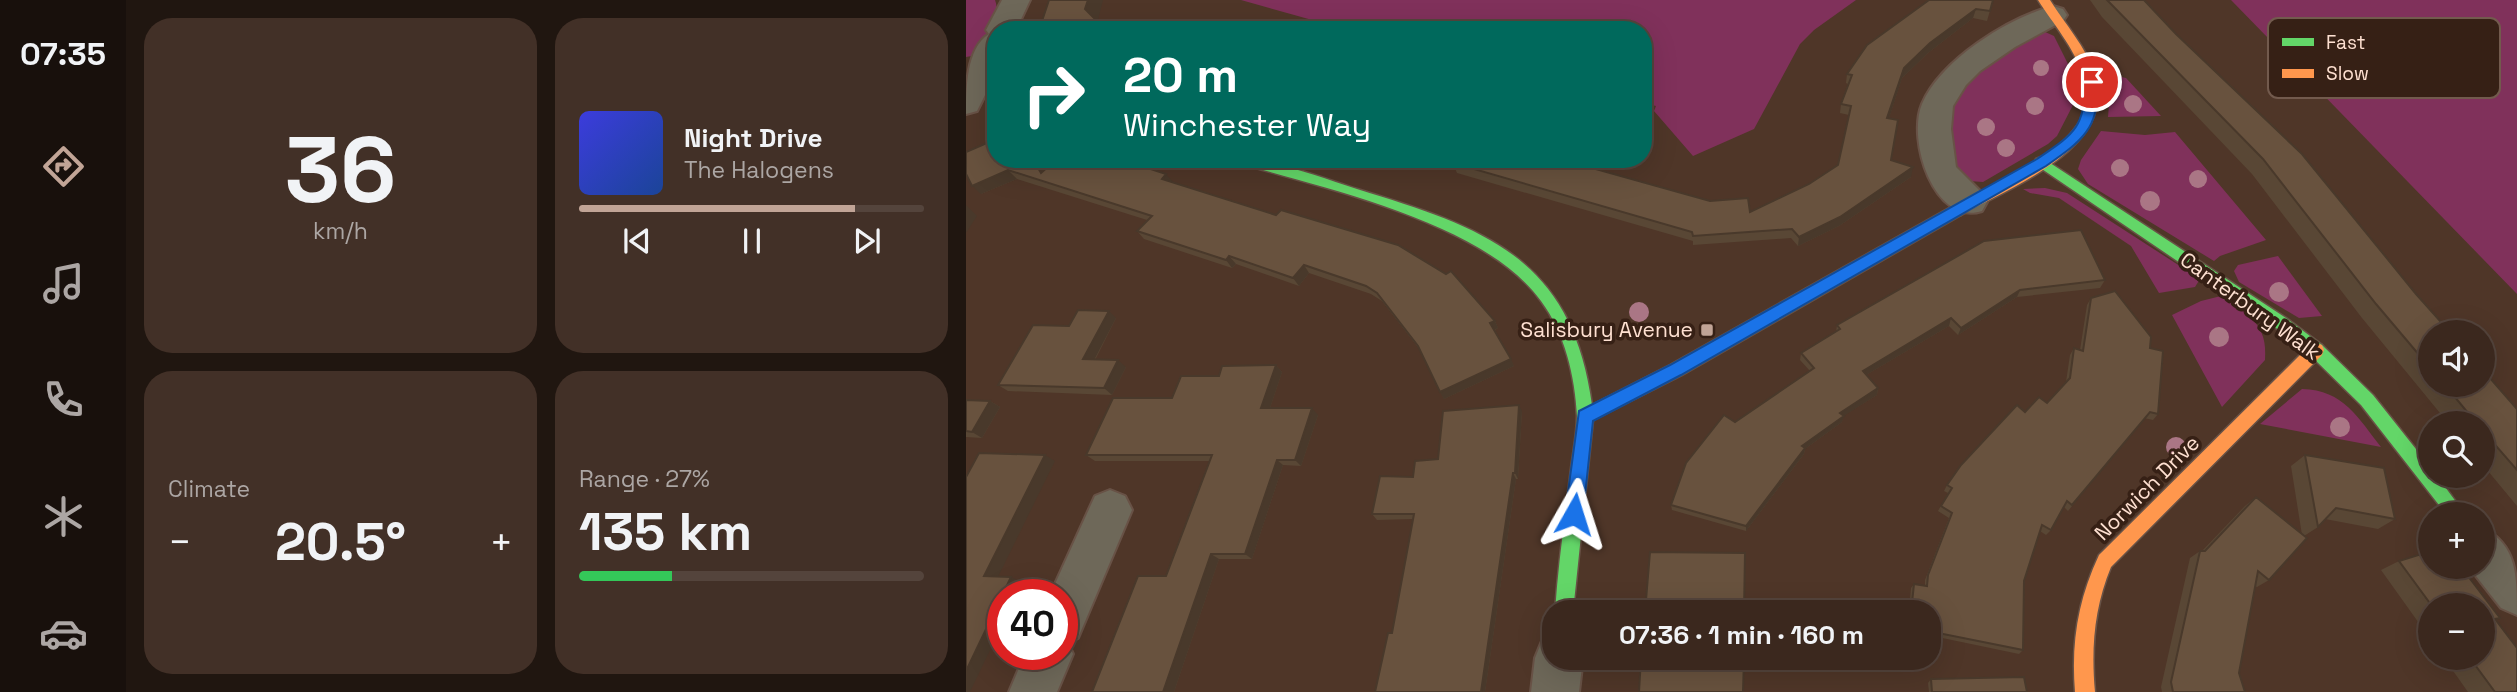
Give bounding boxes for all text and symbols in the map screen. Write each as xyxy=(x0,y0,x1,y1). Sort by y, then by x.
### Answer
legend xyxy=(2268,18,2500,98)
text: Fast xyxy=(2326,30,2366,55)
text: 07:35 xyxy=(20,34,106,74)
text: 20 m xyxy=(1123,44,1238,106)
icon: right xyxy=(1008,49,1099,140)
pin xyxy=(2062,52,2122,112)
text: Slow xyxy=(2326,61,2369,86)
icon: arrive xyxy=(2073,63,2111,101)
text: Winchester Way xyxy=(1123,105,1371,145)
text: 36 xyxy=(285,112,396,229)
text: Night Drive xyxy=(684,121,822,155)
icon: directions xyxy=(39,142,88,191)
text: The Halogens xyxy=(684,155,834,185)
text: km/h xyxy=(313,216,368,246)
icon: previous xyxy=(618,222,656,260)
icon: pause xyxy=(733,222,771,260)
icon: next xyxy=(848,222,886,260)
street label: Canterbury Walk xyxy=(2175,246,2326,366)
icon: music xyxy=(39,259,88,308)
place label: Salisbury Avenue xyxy=(1520,316,1693,343)
map controls xyxy=(2418,320,2495,670)
button: sound xyxy=(2418,320,2495,397)
marker: Salisbury Avenue xyxy=(1699,322,1715,338)
icon: phone xyxy=(39,375,88,424)
button: search xyxy=(2418,411,2495,488)
street label: Norwich Drive xyxy=(2088,429,2205,546)
text: Range · 27% xyxy=(579,464,710,494)
text: Climate xyxy=(168,474,250,504)
position arrow xyxy=(1537,477,1611,551)
icon: climate xyxy=(39,492,88,541)
text: 135 km xyxy=(579,499,752,565)
button: + xyxy=(2418,502,2495,579)
text: 20.5° xyxy=(275,509,406,575)
text: − xyxy=(168,518,192,566)
text: + xyxy=(489,518,513,566)
speed limit sign: 40 xyxy=(987,579,1078,670)
button: − xyxy=(2418,593,2495,670)
icon: car xyxy=(39,609,88,658)
text: 07:36 · 1 min · 160 m xyxy=(1619,618,1864,652)

